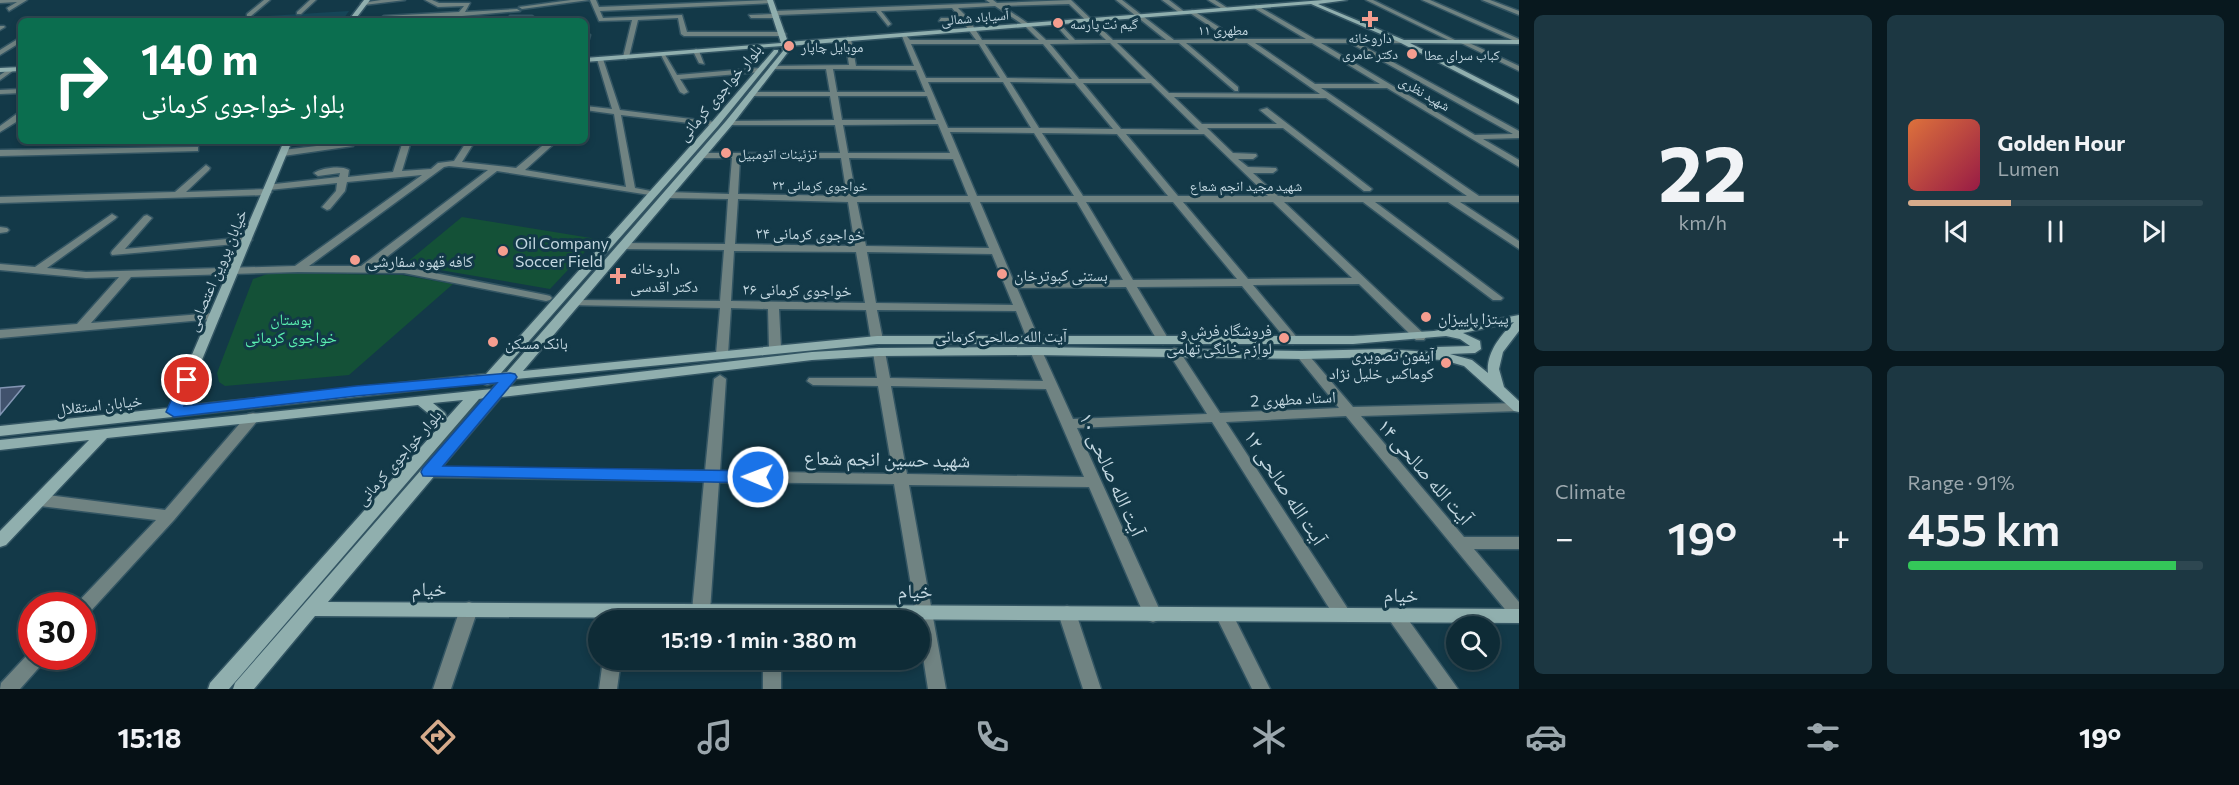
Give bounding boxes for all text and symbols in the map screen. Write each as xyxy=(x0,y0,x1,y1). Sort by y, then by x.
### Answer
street label: آسیاباد شمالی xyxy=(940,6,1010,29)
marker: داروخانه دکتر عامری xyxy=(1363,12,1377,26)
place label: گیم نت پارسه xyxy=(1070,15,1138,34)
marker: گیم نت پارسه xyxy=(1051,16,1065,30)
street label: مطهری ۱۱ xyxy=(1198,21,1248,39)
place label: داروخانه دکتر عامری xyxy=(1342,29,1398,63)
text: 140 m xyxy=(141,32,258,84)
place label: موبایل چاپار xyxy=(800,38,863,56)
marker: موبایل چاپار xyxy=(782,39,796,53)
street label: بلوار خواجوی کرمانی xyxy=(673,40,767,146)
icon: right xyxy=(42,42,120,120)
place label: کباب سرای عطا xyxy=(1424,46,1500,64)
marker: کباب سرای عطا xyxy=(1405,47,1419,61)
street label: شهید نظری xyxy=(1396,72,1453,115)
text: بلوار خواجوی کرمانی xyxy=(141,86,345,119)
text: 22 xyxy=(1658,123,1747,218)
text: Golden Hour xyxy=(1998,129,2125,156)
place label: تزئینات اتومبیل xyxy=(738,145,817,163)
marker: تزئینات اتومبیل xyxy=(719,146,733,160)
text: Lumen xyxy=(1998,156,2060,180)
street label: خواجوی کرمانی ۲۲ xyxy=(772,176,868,195)
street label: شهید مجید انجم شعاع xyxy=(1190,177,1302,196)
street label: خیابان پروین اعتصامی xyxy=(182,206,252,335)
text: km/h xyxy=(1678,210,1727,234)
icon: previous xyxy=(1940,215,1973,248)
icon: pause xyxy=(2039,215,2072,248)
icon: next xyxy=(2137,215,2170,248)
street label: خواجوی کرمانی ۲۴ xyxy=(755,223,865,245)
place label: Oil Company Soccer Field xyxy=(515,233,609,270)
marker: Oil Company Soccer Field xyxy=(496,244,510,258)
place label: کافه قهوه سفارشی xyxy=(367,251,473,272)
marker: کافه قهوه سفارشی xyxy=(348,253,362,267)
place label: داروخانه دکتر اقدسی xyxy=(630,258,698,297)
place label: بستنی کبوترخان xyxy=(1014,265,1108,286)
marker: بستنی کبوترخان xyxy=(995,267,1009,281)
marker: داروخانه دکتر اقدسی xyxy=(611,269,625,283)
street label: خواجوی کرمانی ۲۶ xyxy=(742,279,852,301)
place label: پیتزا پاییزان xyxy=(1438,308,1509,329)
park label: بوستان خواجوی کرمانی xyxy=(245,309,337,348)
marker: پیتزا پاییزان xyxy=(1419,310,1433,324)
place label: فروشگاه فرش و لوازم خانگی تهامی xyxy=(1166,320,1272,359)
street label: آیت الله صالحی کرمانی xyxy=(935,326,1068,347)
marker: فروشگاه فرش و لوازم خانگی تهامی xyxy=(1277,331,1291,345)
place label: بانک مسکن xyxy=(505,333,568,354)
marker: بانک مسکن xyxy=(486,335,500,349)
place label: آیفون تصویری کوماکس خلیل نژاد xyxy=(1329,345,1435,384)
pin xyxy=(161,354,212,405)
marker: آیفون تصویری کوماکس خلیل نژاد xyxy=(1439,356,1453,370)
icon: arrive xyxy=(170,363,203,396)
street label: استاد مطهری 2 xyxy=(1250,386,1336,412)
street label: خیابان استقلال xyxy=(55,390,143,420)
street label: بلوار خواجوی کرمانی xyxy=(351,405,446,510)
street label: آیت الله صالحی ۱۰ xyxy=(1074,409,1151,541)
street label: آیت الله صالحی ۱۴ xyxy=(1373,413,1479,530)
street label: آیت الله صالحی ۱۲ xyxy=(1239,425,1333,550)
position arrow xyxy=(726,445,790,509)
street label: شهید حسین انجم شعاع xyxy=(803,445,970,474)
text: Range · 91% xyxy=(1908,470,2015,494)
text: Climate xyxy=(1555,479,1625,503)
text: 455 km xyxy=(1908,500,2060,555)
text: 19° xyxy=(1668,509,1737,564)
text: − xyxy=(1555,516,1574,557)
text: + xyxy=(1831,516,1851,557)
street label: خیام xyxy=(412,576,447,603)
street label: خیام xyxy=(898,578,933,605)
street label: خیام xyxy=(1383,582,1419,609)
speed limit sign: 30 xyxy=(18,592,96,670)
map controls xyxy=(1446,616,1500,670)
button: search xyxy=(1446,616,1500,670)
text: 15:19 · 1 min · 380 m xyxy=(661,626,857,653)
icon: directions xyxy=(417,716,459,758)
icon: music xyxy=(694,716,736,758)
icon: phone xyxy=(971,716,1013,758)
icon: climate xyxy=(1248,716,1290,758)
icon: car xyxy=(1525,716,1567,758)
icon: filters xyxy=(1802,716,1844,758)
text: 15:18 xyxy=(118,721,182,754)
text: 19° xyxy=(2079,721,2121,754)

